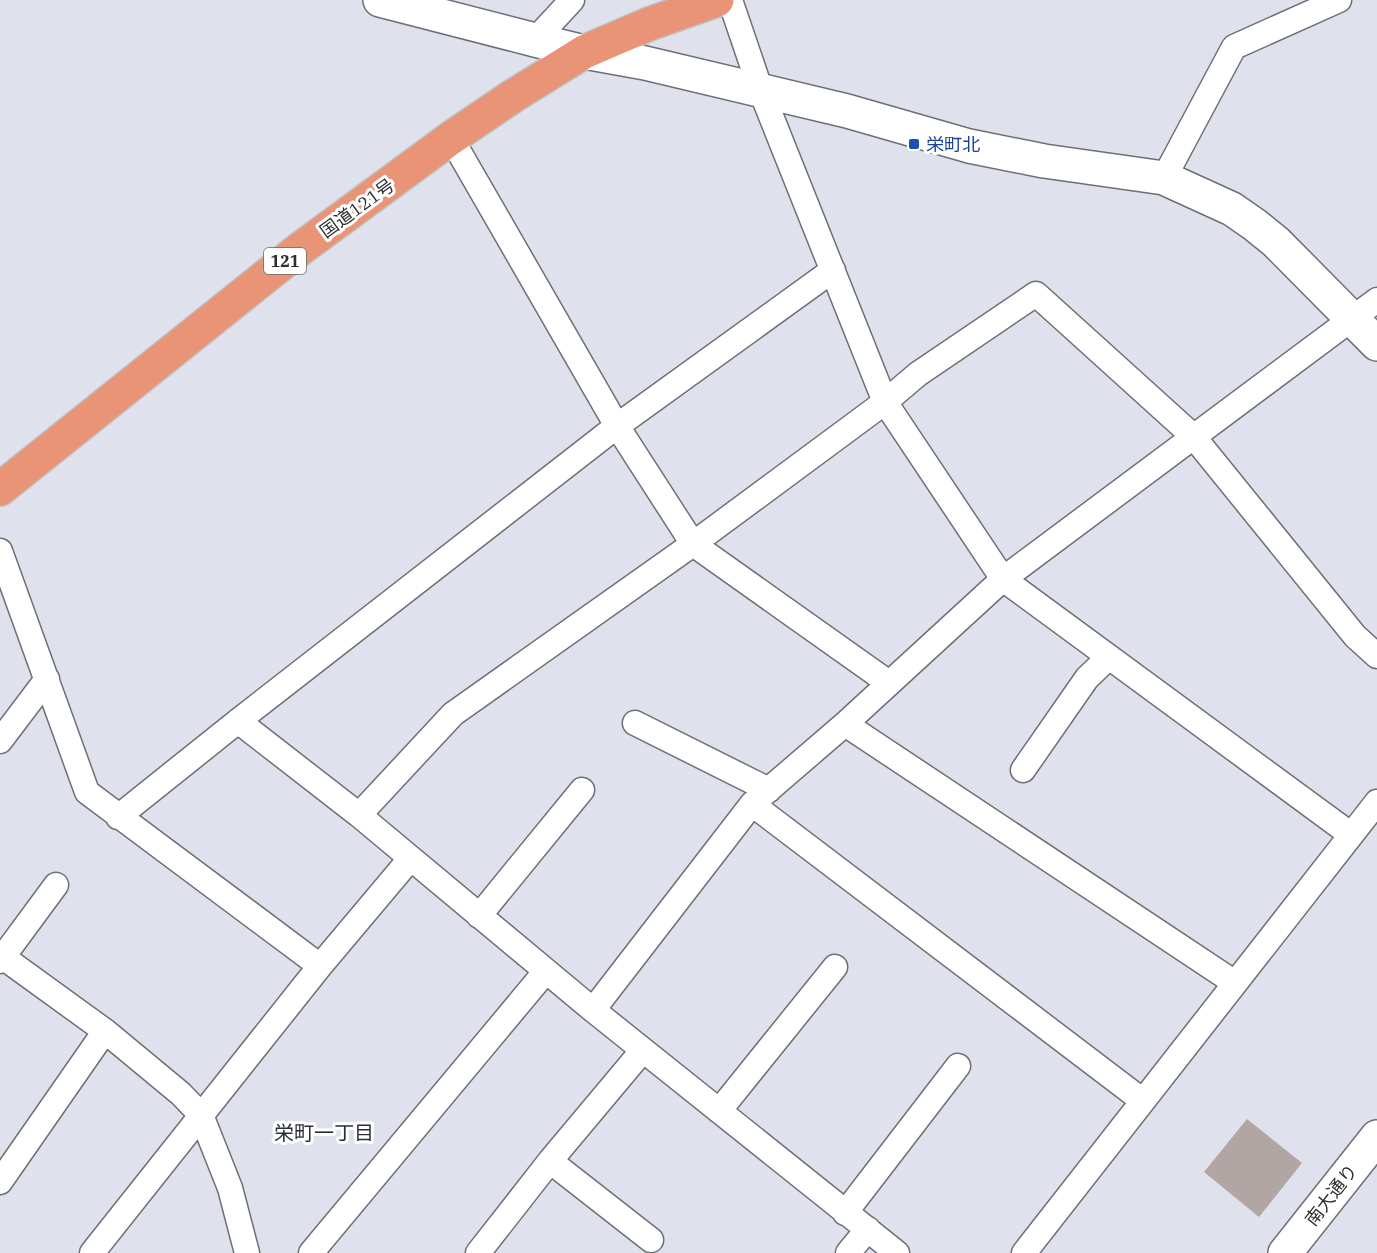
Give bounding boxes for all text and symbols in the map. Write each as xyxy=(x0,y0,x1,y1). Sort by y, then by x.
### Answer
place label: 栄町北 xyxy=(926,133,980,156)
marker: 栄町北 xyxy=(907,137,921,151)
street label: 国道121号 xyxy=(315,173,399,243)
road number: 121 xyxy=(264,248,306,274)
district label: 栄町一丁目 xyxy=(274,1119,374,1146)
street label: 南大通り xyxy=(1300,1160,1362,1230)

